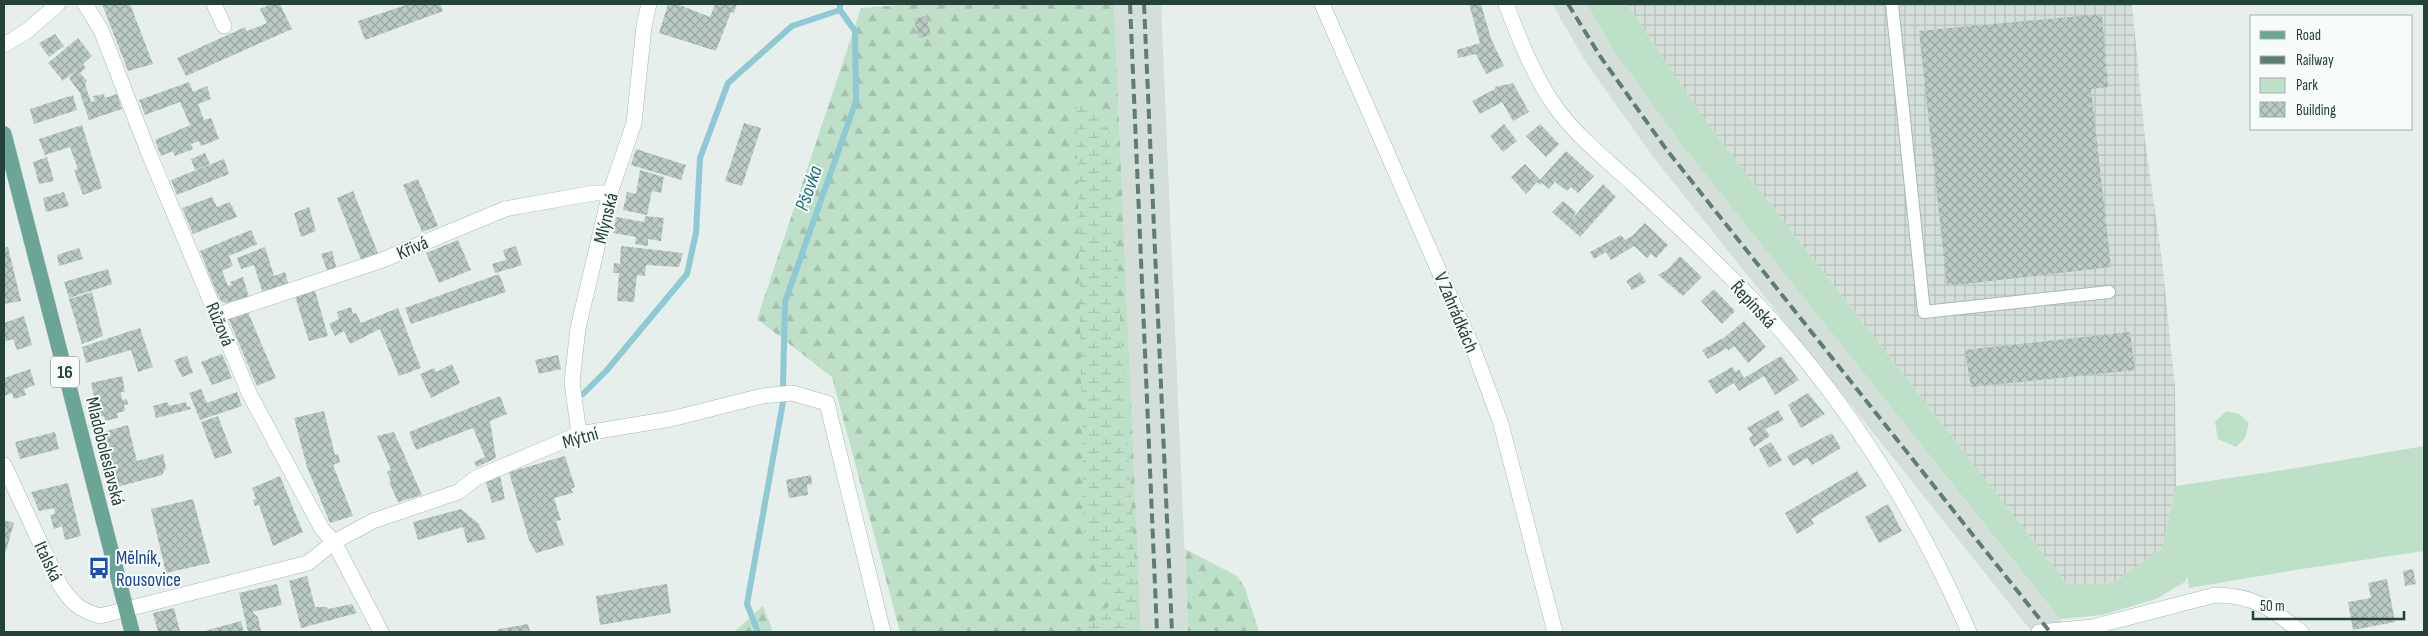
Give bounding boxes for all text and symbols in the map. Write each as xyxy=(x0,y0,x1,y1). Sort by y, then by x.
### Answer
legend xyxy=(2250,15,2413,130)
text: Road xyxy=(2296,26,2321,45)
text: Railway xyxy=(2296,51,2334,70)
text: Park xyxy=(2296,76,2318,95)
text: Building xyxy=(2296,101,2336,120)
water label: Pšovka xyxy=(790,163,828,214)
street label: Mlýnská xyxy=(589,191,624,246)
street label: Křivá xyxy=(393,232,432,265)
street label: V Zahrádkách xyxy=(1428,269,1483,356)
street label: Řepínská xyxy=(1725,276,1781,334)
street label: Růžová xyxy=(200,299,239,350)
road number: 16 xyxy=(51,357,79,388)
street label: Mladoboleslavská xyxy=(80,395,129,508)
street label: Mýtní xyxy=(560,422,601,454)
street label: Italská xyxy=(28,538,67,585)
place label: Mělník, Rousovice xyxy=(116,547,181,592)
bus stop icon: Mělník, Rousovice xyxy=(86,555,112,581)
scale bar xyxy=(2253,588,2404,620)
text: 50 m xyxy=(2260,597,2285,616)

